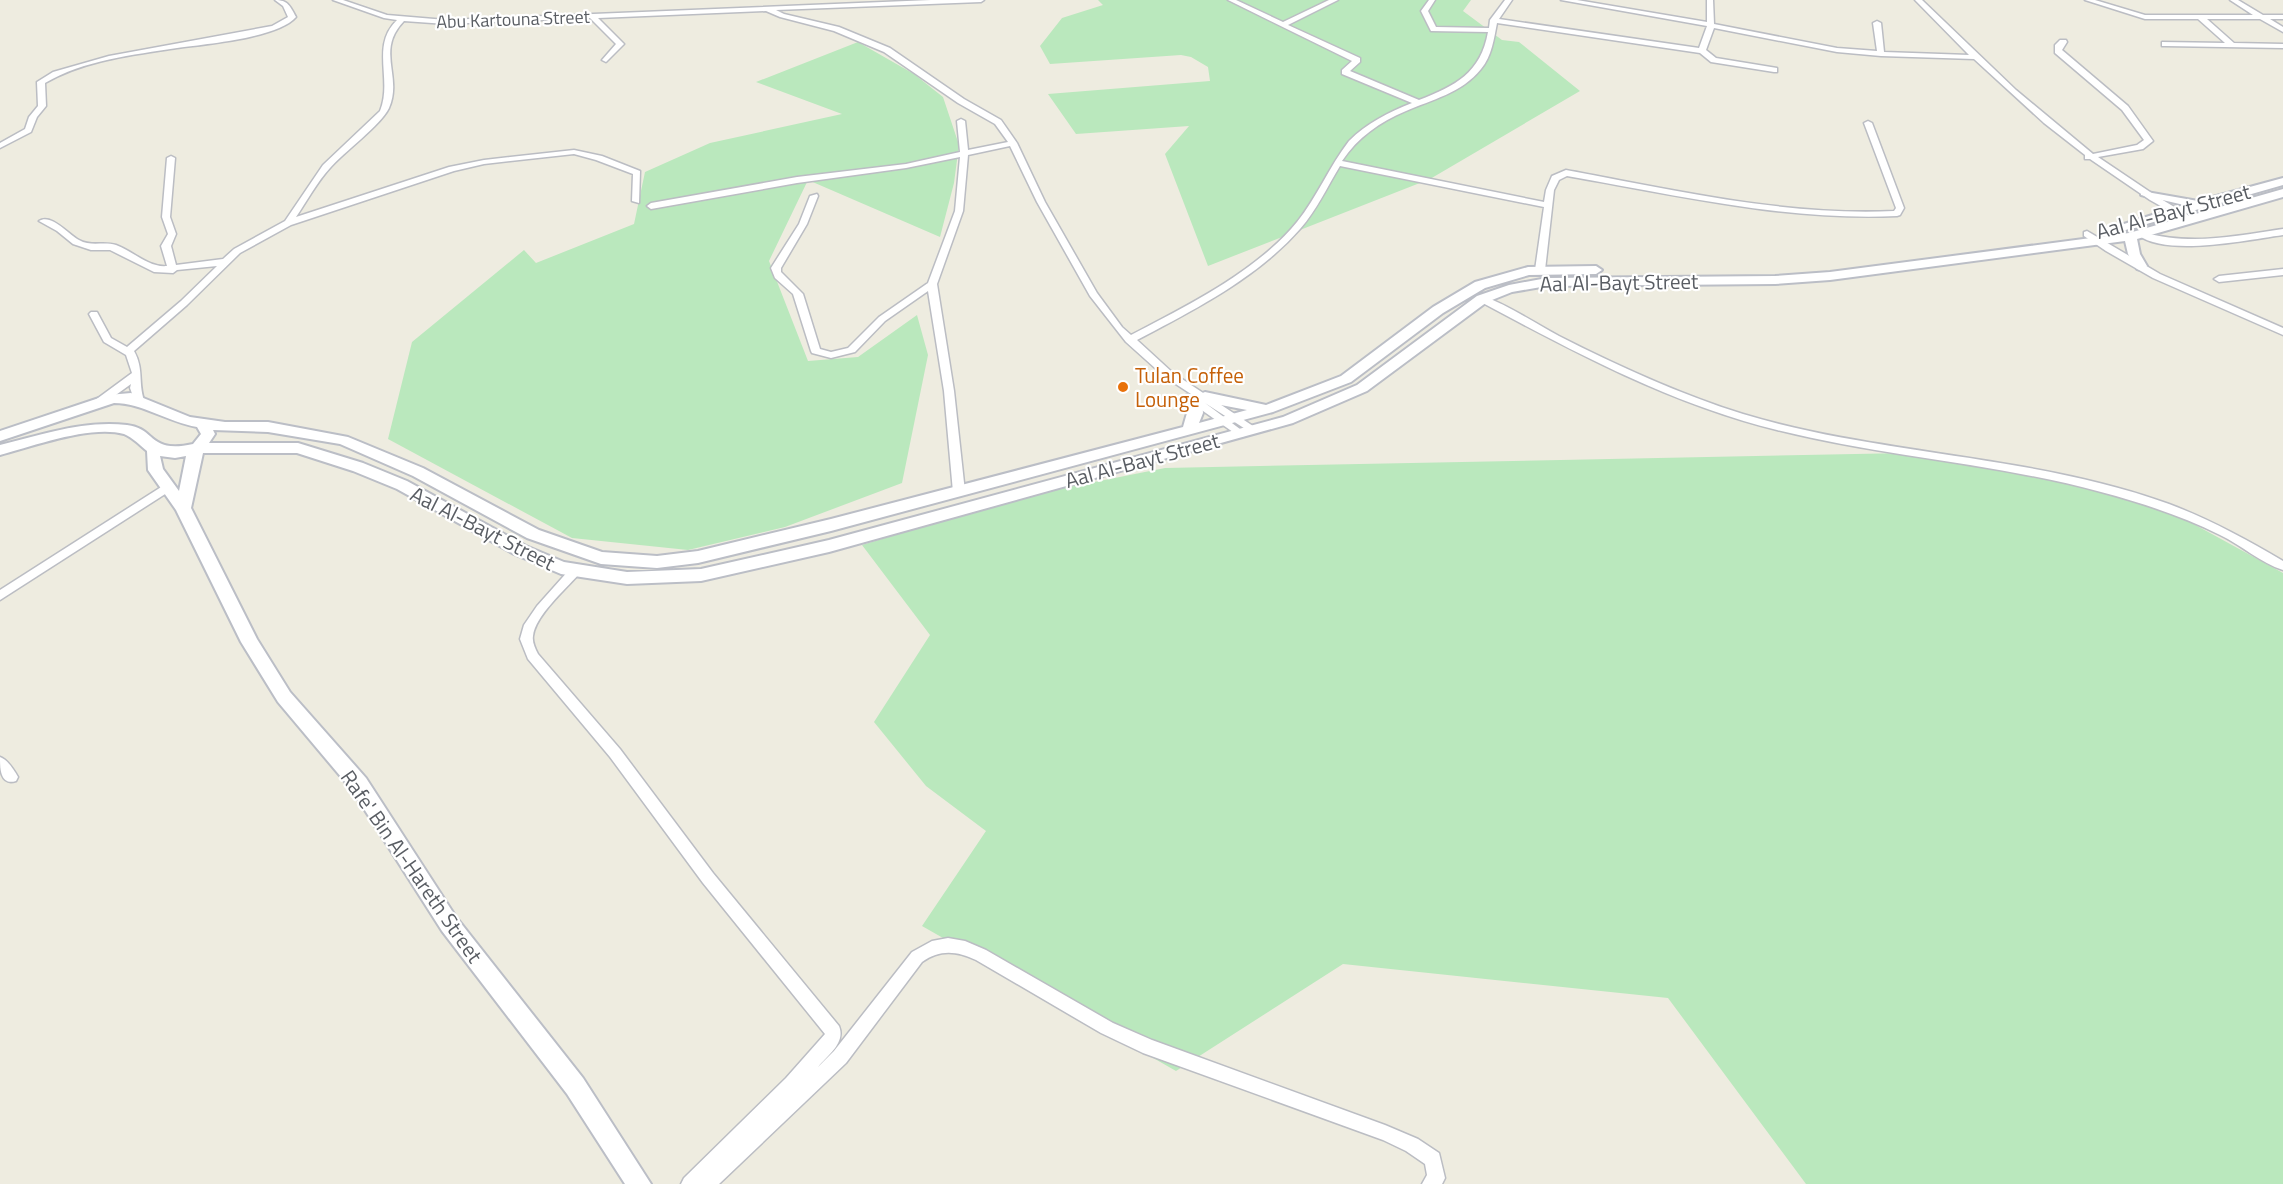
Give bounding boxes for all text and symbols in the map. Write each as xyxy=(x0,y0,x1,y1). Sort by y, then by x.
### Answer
street label: Abu Kartouna Street xyxy=(436,3,591,35)
street label: Aal Al-Bayt Street xyxy=(2092,175,2254,247)
street label: Aal Al-Bayt Street xyxy=(1539,265,1699,299)
place label: Tulan Coffee Lounge xyxy=(1135,359,1244,415)
marker: Tulan Coffee Lounge xyxy=(1116,380,1130,394)
street label: Aal Al-Bayt Street xyxy=(1061,424,1223,496)
street label: Aal Al-Bayt Street xyxy=(405,478,562,579)
street label: Rafe' Bin Al-Hareth Street xyxy=(333,763,491,970)

